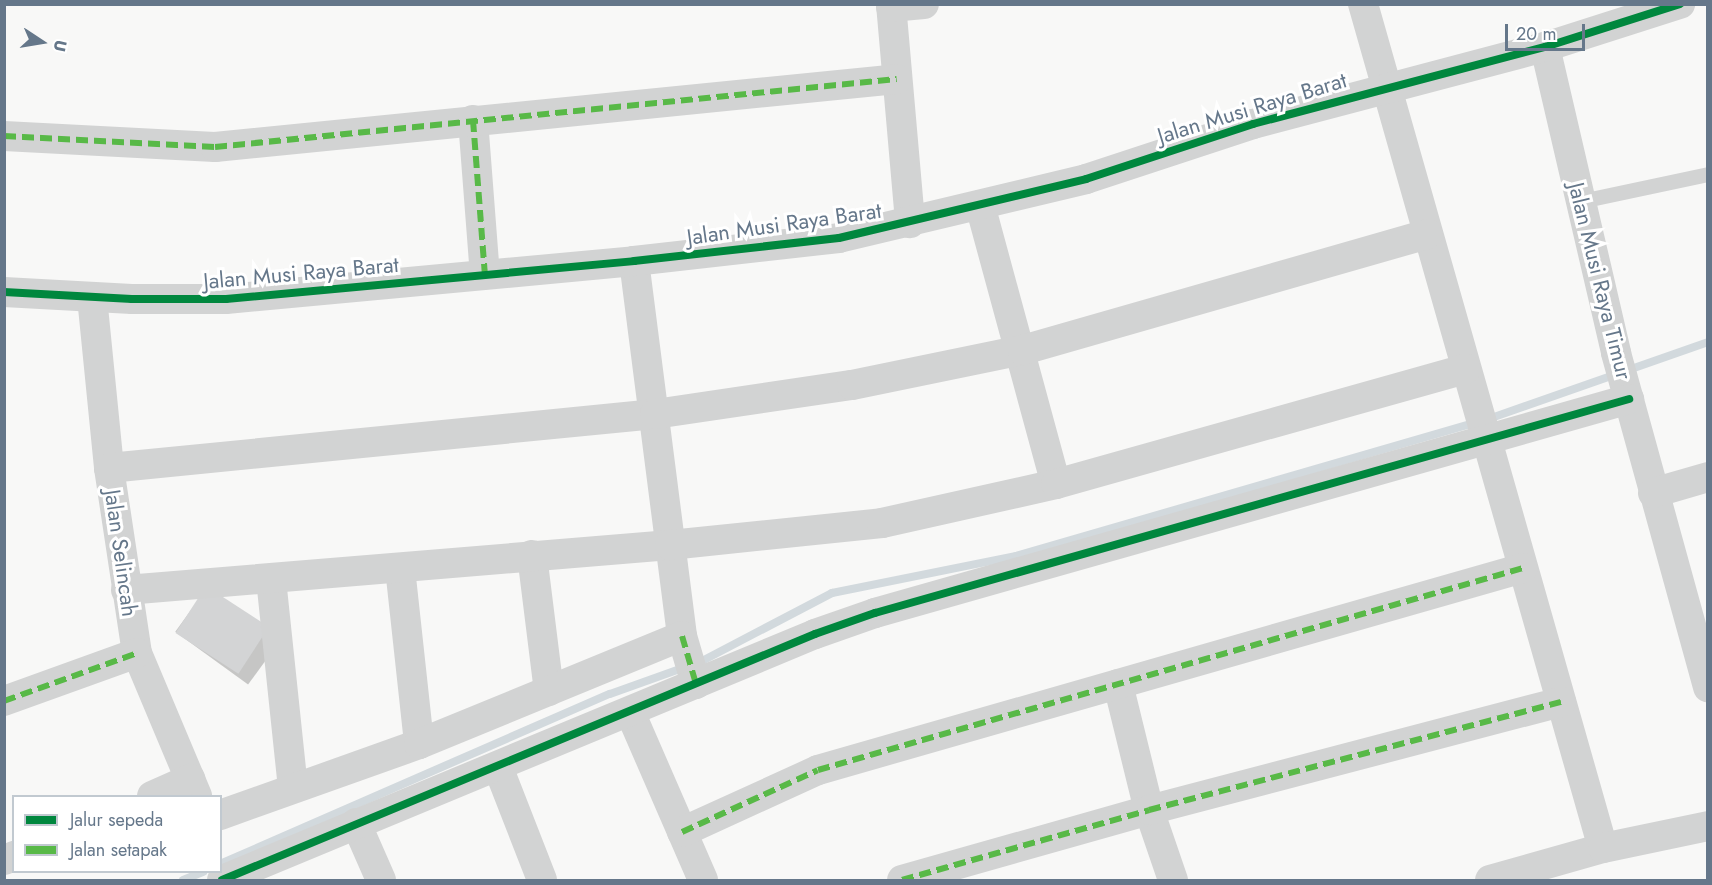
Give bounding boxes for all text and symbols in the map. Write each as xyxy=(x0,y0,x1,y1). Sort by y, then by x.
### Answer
north arrow xyxy=(12,12,72,72)
scale bar xyxy=(1508,12,1588,50)
text: 20 m xyxy=(1516,21,1556,47)
text: U xyxy=(48,38,73,54)
street label: Jalan Musi Raya Barat xyxy=(1154,67,1350,149)
street label: Jalan Musi Raya Timur xyxy=(1563,180,1637,382)
street label: Jalan Musi Raya Barat xyxy=(685,197,883,251)
street label: Jalan Musi Raya Barat xyxy=(202,251,400,295)
street label: Jalan Selincah xyxy=(99,488,143,618)
legend xyxy=(12,795,222,873)
text: Jalur sepeda xyxy=(70,807,163,833)
text: Jalan setapak xyxy=(70,837,167,863)

